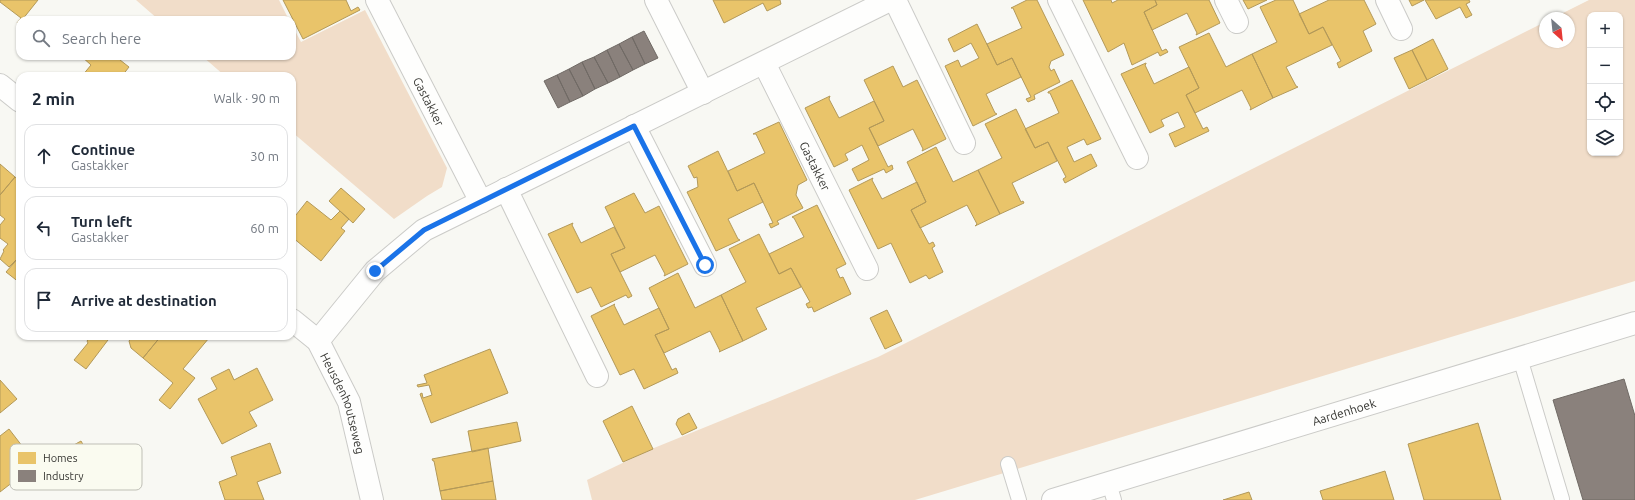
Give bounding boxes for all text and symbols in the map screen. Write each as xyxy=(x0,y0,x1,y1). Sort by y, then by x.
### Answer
north arrow xyxy=(1539,12,1575,48)
map controls xyxy=(1587,12,1623,156)
button: + xyxy=(1587,12,1623,48)
search box xyxy=(16,16,296,60)
icon: search xyxy=(30,27,52,49)
text: Search here xyxy=(62,30,141,47)
button: − xyxy=(1587,48,1623,84)
street label: Gastakker xyxy=(411,75,447,128)
button: locate xyxy=(1587,84,1623,120)
text: 2 min xyxy=(32,89,75,108)
text: Walk · 90 m xyxy=(214,91,280,105)
button: layers xyxy=(1587,120,1623,156)
street label: Gastakker xyxy=(798,139,833,193)
text: Continue xyxy=(71,141,135,158)
icon: ahead xyxy=(33,145,55,167)
text: 30 m xyxy=(250,149,279,163)
text: Gastakker xyxy=(71,158,129,172)
text: Turn left xyxy=(71,213,132,230)
icon: left xyxy=(33,217,55,239)
text: 60 m xyxy=(250,221,279,235)
text: Gastakker xyxy=(71,230,129,244)
route start xyxy=(696,256,714,274)
route end xyxy=(366,262,384,280)
icon: arrive xyxy=(33,289,55,311)
text: Arrive at destination xyxy=(71,292,217,309)
street label: Heusdenhoutseweg xyxy=(318,350,367,455)
street label: Aardenhoek xyxy=(1311,396,1377,427)
legend xyxy=(10,444,142,490)
text: Homes xyxy=(43,452,78,464)
text: Industry xyxy=(43,470,84,482)

